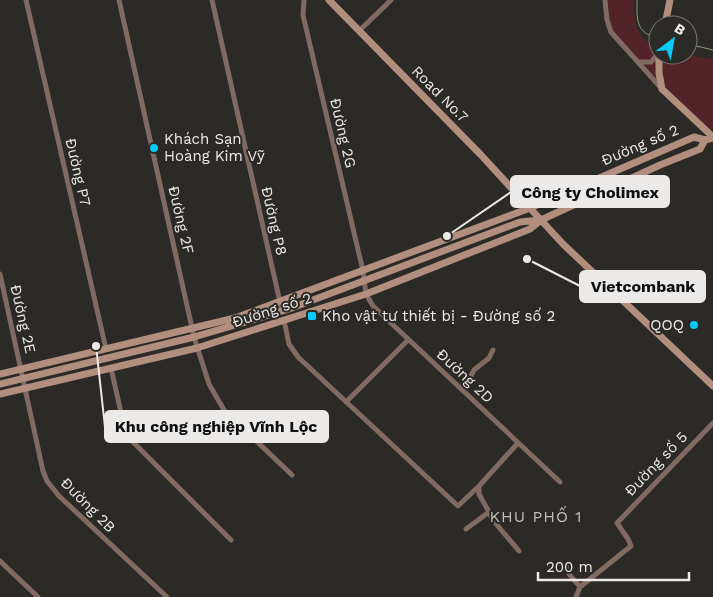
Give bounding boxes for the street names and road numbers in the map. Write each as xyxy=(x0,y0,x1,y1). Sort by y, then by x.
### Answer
street label: Road No.7 xyxy=(408,62,472,126)
street label: Đường 2G xyxy=(326,96,360,170)
street label: Đường số 2 xyxy=(599,121,681,169)
street label: Đường P7 xyxy=(61,136,95,208)
street label: Đường 2F xyxy=(164,184,198,256)
street label: Đường P8 xyxy=(257,185,291,257)
street label: Đường 2E xyxy=(6,283,40,355)
street label: Đường số 2 xyxy=(230,289,314,331)
street label: Đường 2D xyxy=(433,345,497,407)
street label: Đường số 5 xyxy=(621,428,691,500)
street label: Đường 2B xyxy=(57,474,119,536)

